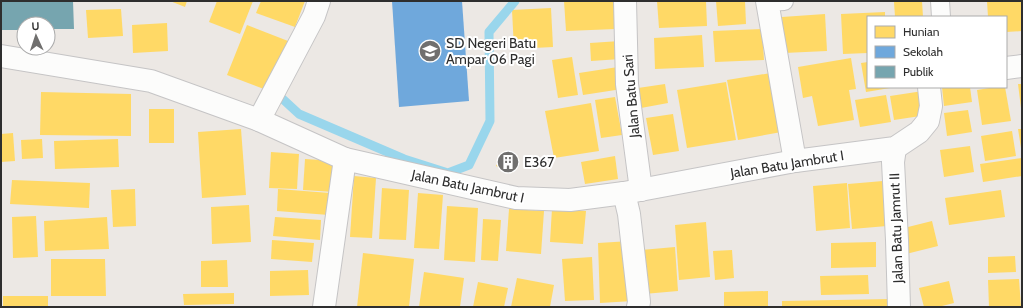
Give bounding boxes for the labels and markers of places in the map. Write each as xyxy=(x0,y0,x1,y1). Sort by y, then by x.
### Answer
place label: SD Negeri Batu Ampar 06 Pagi xyxy=(446,34,536,68)
school or university icon: SD Negeri Batu Ampar 06 Pagi xyxy=(417,38,443,64)
building icon: E367 xyxy=(495,149,521,175)
place label: E367 xyxy=(524,153,554,171)

